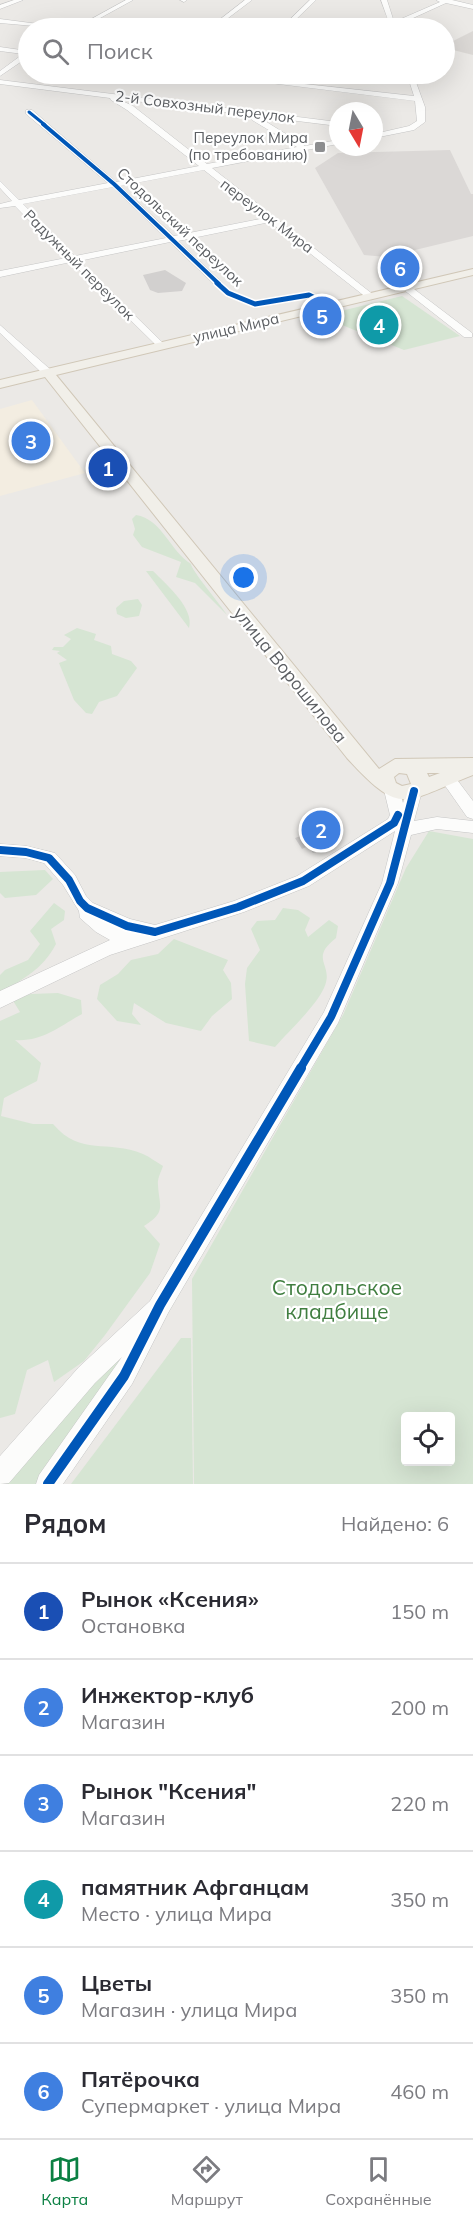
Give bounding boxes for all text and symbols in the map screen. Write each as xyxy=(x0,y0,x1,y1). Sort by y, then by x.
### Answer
search box xyxy=(18,18,455,84)
icon: search xyxy=(39,35,72,68)
text: Поиск xyxy=(87,37,153,65)
street label: 2-й Совхозный переулок xyxy=(114,86,297,127)
north arrow xyxy=(329,102,383,156)
place label: Переулок Мира (по требованию) xyxy=(188,128,308,164)
marker: Переулок Мира (по требованию) xyxy=(313,140,327,154)
street label: Стодольский переулок xyxy=(113,163,248,291)
street label: переулок Мира xyxy=(217,174,318,257)
street label: Радужный переулок xyxy=(20,205,139,325)
pin: 6 xyxy=(380,246,420,290)
pin: 5 xyxy=(302,294,342,338)
pin: 4 xyxy=(360,302,398,348)
street label: улица Мира xyxy=(191,308,281,347)
pin: 3 xyxy=(12,418,51,464)
pin: 1 xyxy=(88,446,128,490)
your location xyxy=(229,563,258,592)
street label: улица Ворошилова xyxy=(228,602,352,747)
pin: 2 xyxy=(302,808,340,852)
park label: Стодольское кладбище xyxy=(272,1274,402,1324)
map controls xyxy=(401,1412,455,1466)
button: locate xyxy=(401,1412,455,1466)
text: Рядом xyxy=(24,1507,107,1540)
text: Найдено: 6 xyxy=(341,1511,449,1536)
text: Рынок «Ксения» xyxy=(81,1585,259,1613)
text: 1 xyxy=(38,1599,50,1624)
text: 150 m xyxy=(390,1599,449,1624)
text: Остановка xyxy=(81,1613,186,1638)
text: Инжектор-клуб xyxy=(81,1681,254,1709)
text: 2 xyxy=(38,1695,50,1720)
text: 200 m xyxy=(390,1695,449,1720)
text: Магазин xyxy=(81,1709,165,1734)
text: Рынок "Ксения" xyxy=(81,1777,256,1805)
text: 3 xyxy=(38,1791,50,1816)
text: 220 m xyxy=(390,1791,449,1816)
text: Магазин xyxy=(81,1805,165,1830)
text: памятник Афганцам xyxy=(81,1873,309,1901)
text: 4 xyxy=(38,1887,50,1912)
text: 350 m xyxy=(390,1887,449,1912)
text: Место · улица Мира xyxy=(81,1901,272,1926)
text: Цветы xyxy=(81,1969,152,1997)
text: 5 xyxy=(38,1983,50,2008)
text: 350 m xyxy=(390,1983,449,2008)
text: Магазин · улица Мира xyxy=(81,1997,298,2022)
text: Пятёрочка xyxy=(81,2065,200,2093)
text: 6 xyxy=(38,2079,50,2104)
text: 460 m xyxy=(390,2079,449,2104)
text: Супермаркет · улица Мира xyxy=(81,2093,341,2118)
tab: Карта xyxy=(41,2153,88,2209)
tab: Маршрут xyxy=(171,2153,243,2209)
tab: Сохранённые xyxy=(325,2153,432,2209)

